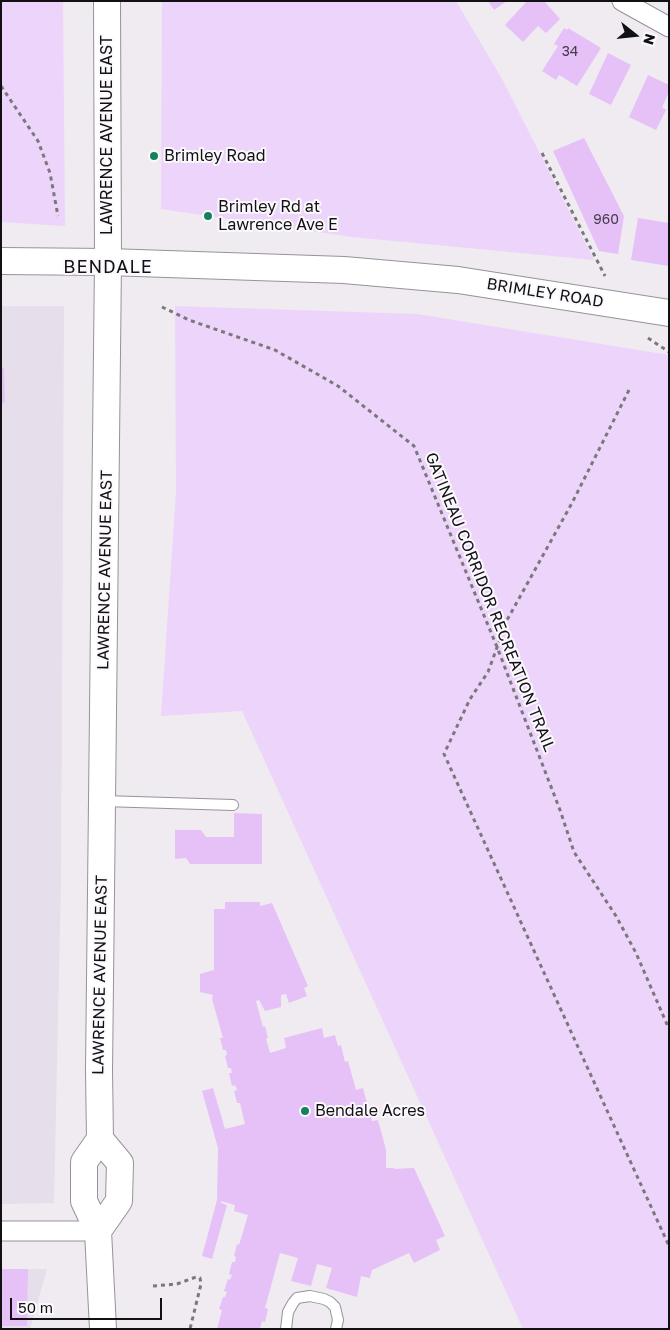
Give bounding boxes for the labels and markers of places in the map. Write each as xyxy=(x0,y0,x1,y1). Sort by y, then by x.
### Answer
place label: Brimley Road xyxy=(164,146,265,166)
marker: Brimley Road xyxy=(148,150,160,162)
place label: Brimley Rd at Lawrence Ave E xyxy=(218,197,338,235)
marker: Brimley Rd at Lawrence Ave E xyxy=(202,210,214,222)
place label: Bendale Acres xyxy=(315,1101,425,1121)
marker: Bendale Acres xyxy=(299,1105,311,1117)

